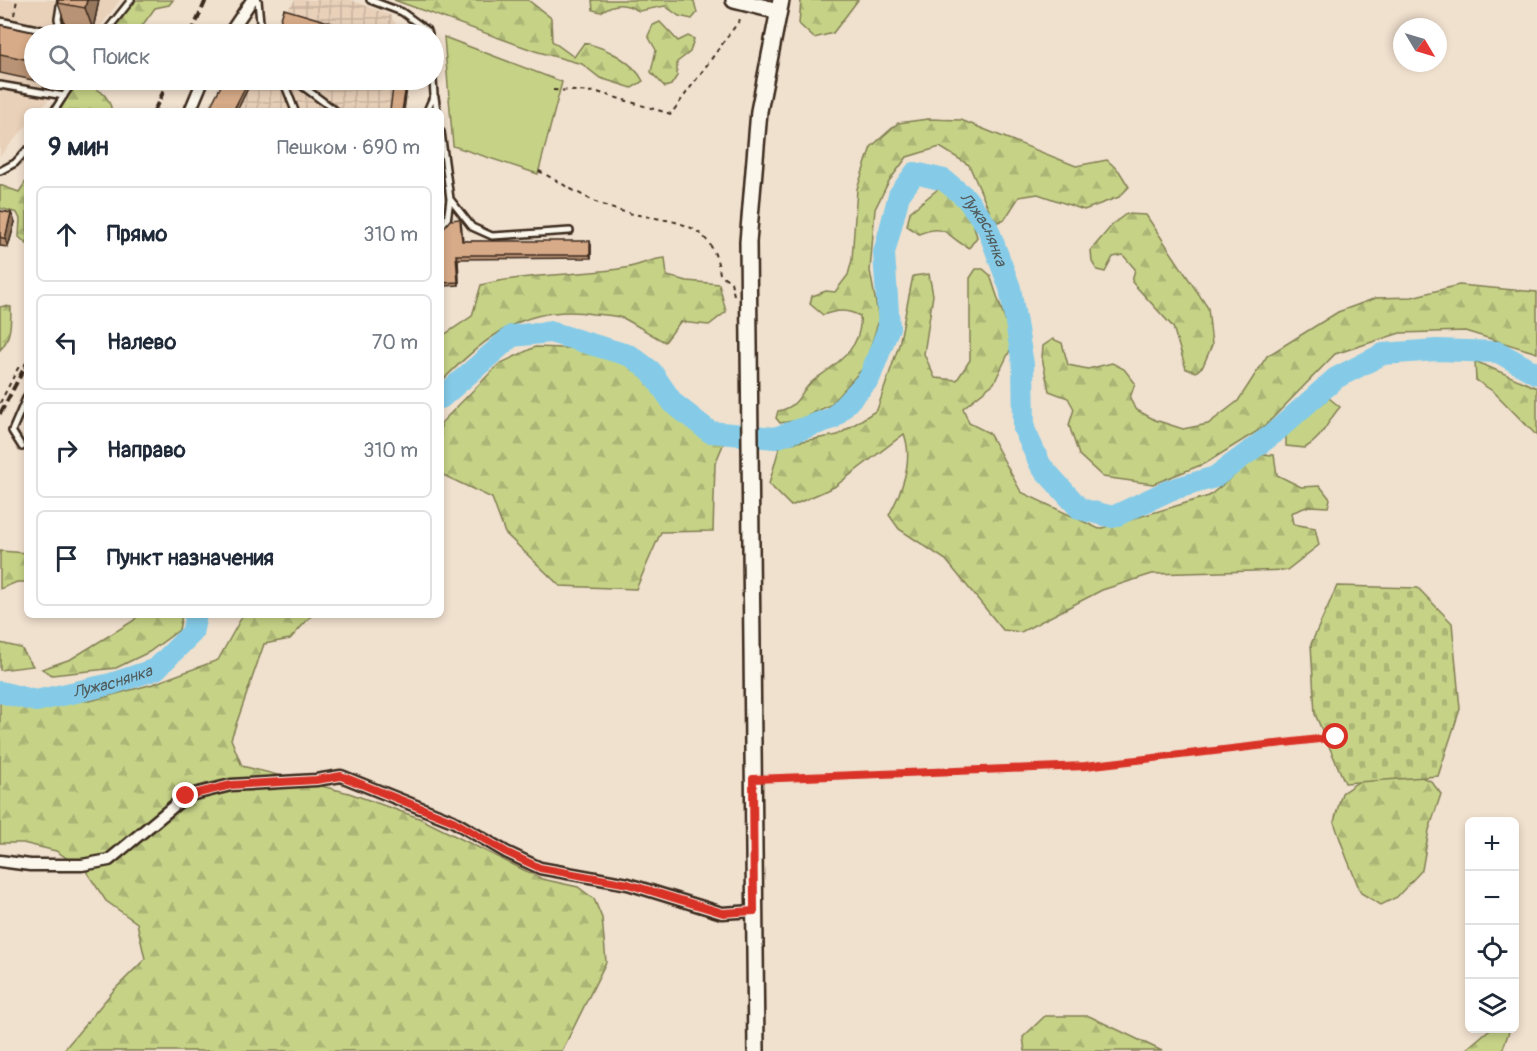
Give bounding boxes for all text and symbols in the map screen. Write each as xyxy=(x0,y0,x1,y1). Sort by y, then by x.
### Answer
north arrow xyxy=(1393,18,1447,72)
search box xyxy=(24,24,444,90)
icon: search xyxy=(45,41,78,74)
text: Поиск xyxy=(93,43,150,71)
text: 9 мин xyxy=(48,131,109,163)
text: Пешком · 690 m xyxy=(277,135,420,160)
water label: Лужаснянка xyxy=(955,188,1012,270)
icon: ahead xyxy=(50,218,83,251)
text: Прямо xyxy=(107,220,167,248)
text: 310 m xyxy=(363,222,418,247)
icon: left xyxy=(50,326,83,359)
text: Налево xyxy=(107,328,176,356)
text: 70 m xyxy=(372,330,418,355)
icon: right xyxy=(50,434,83,467)
text: Направо xyxy=(107,436,186,464)
text: 310 m xyxy=(363,438,418,463)
icon: arrive xyxy=(50,542,83,575)
text: Пункт назначения xyxy=(107,544,274,572)
water label: Лужаснянка xyxy=(71,661,156,702)
route start xyxy=(1322,723,1348,749)
route end xyxy=(172,782,198,808)
map controls xyxy=(1465,817,1519,1033)
button: + xyxy=(1465,817,1519,871)
button: − xyxy=(1465,871,1519,925)
button: locate xyxy=(1465,925,1519,979)
button: layers xyxy=(1465,979,1519,1033)

